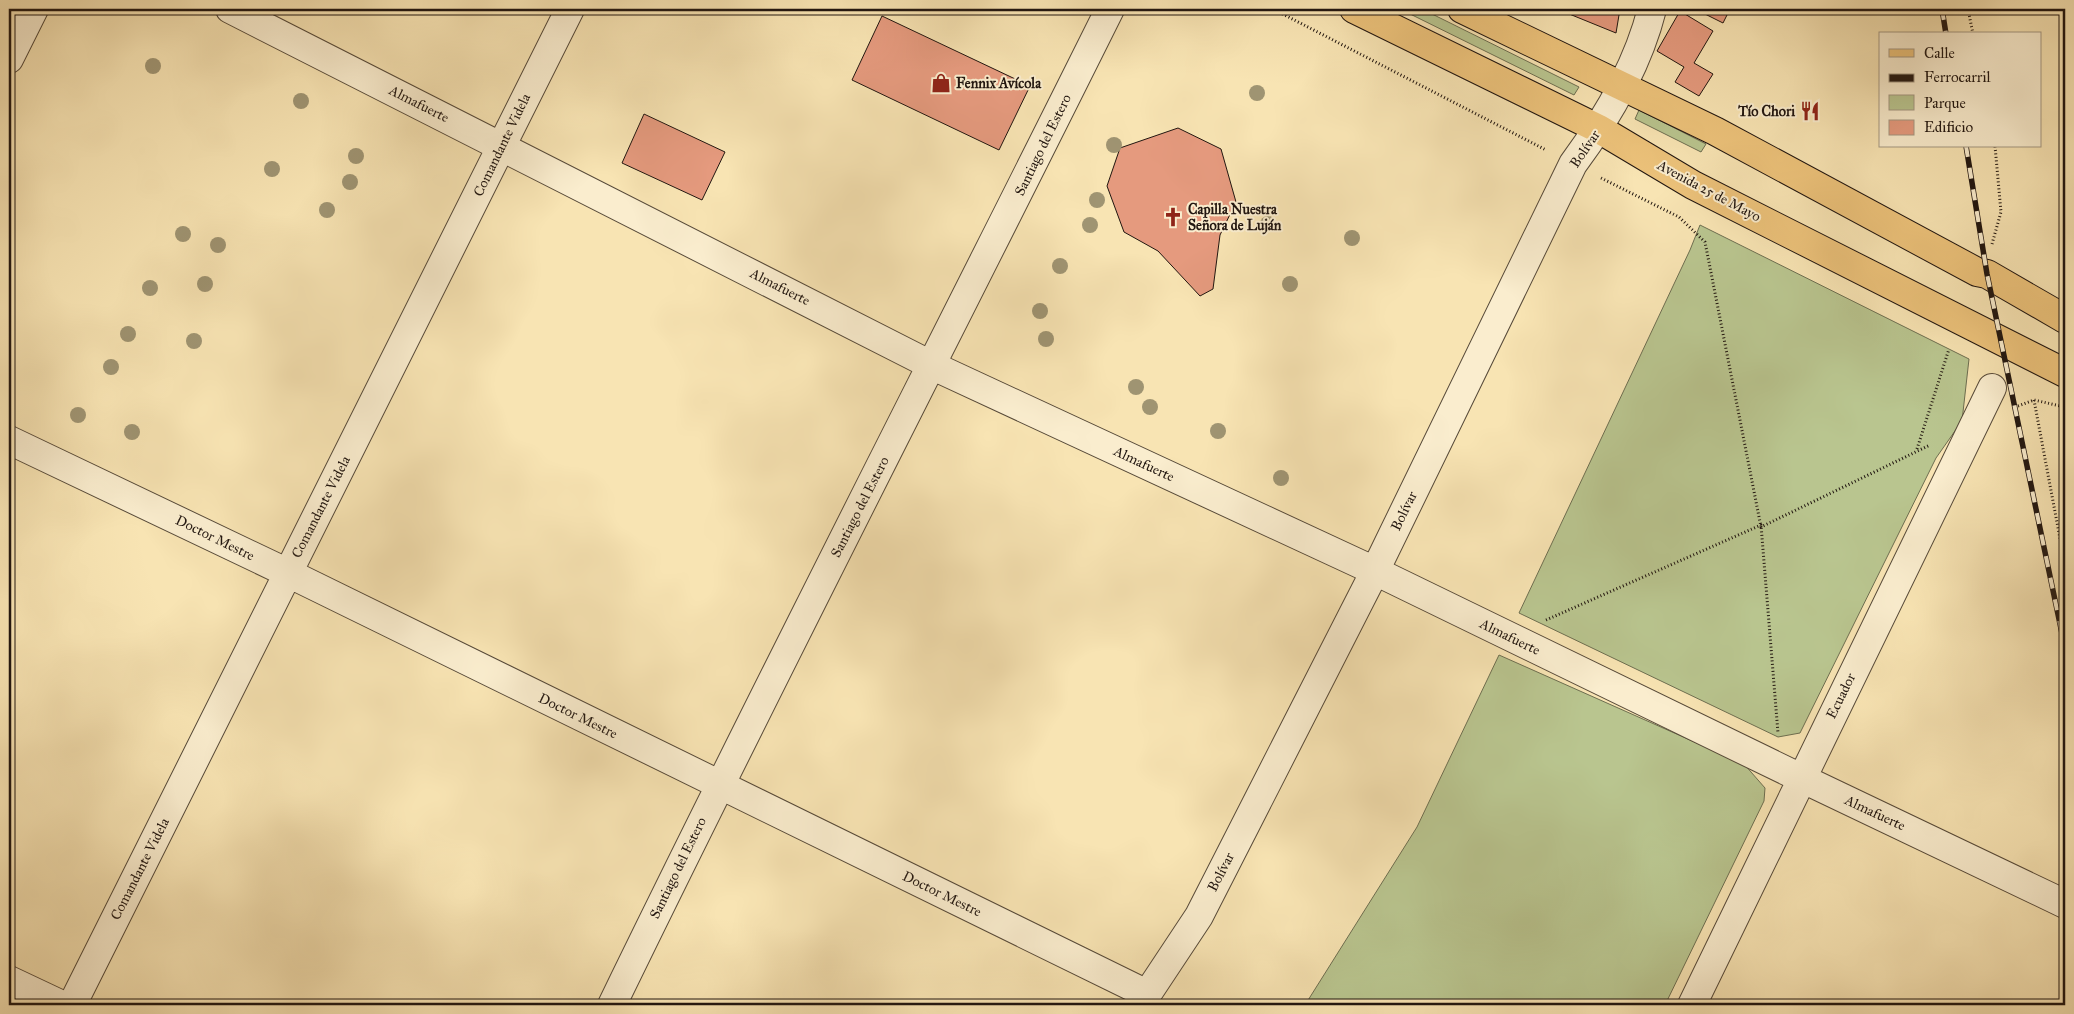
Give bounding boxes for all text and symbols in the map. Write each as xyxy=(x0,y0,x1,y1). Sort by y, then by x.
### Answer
legend xyxy=(1879,32,2042,148)
text: Calle xyxy=(1924,44,1955,62)
text: Ferrocarril xyxy=(1924,68,1992,86)
shop icon: Fennix Avícola xyxy=(930,72,952,94)
place label: Fennix Avícola xyxy=(956,75,1042,92)
street label: Almafuerte xyxy=(385,81,452,126)
street label: Comandante Videla xyxy=(470,91,534,199)
street label: Santiago del Estero xyxy=(1011,91,1075,199)
text: Parque xyxy=(1924,94,1966,113)
restaurant icon: Tío Chori xyxy=(1799,100,1821,122)
place label: Tío Chori xyxy=(1737,103,1795,120)
text: Edificio xyxy=(1924,118,1973,136)
street label: Bolívar xyxy=(1566,126,1604,171)
street label: Avenida 25 de Mayo xyxy=(1654,156,1764,225)
place label: Capilla Nuestra Señora de Luján xyxy=(1188,201,1282,235)
church icon: Capilla Nuestra Señora de Luján xyxy=(1162,206,1184,228)
street label: Almafuerte xyxy=(746,264,813,309)
street label: Almafuerte xyxy=(1110,442,1177,485)
street label: Comandante Videla xyxy=(288,453,354,561)
street label: Santiago del Estero xyxy=(827,454,893,560)
street label: Bolívar xyxy=(1387,488,1421,533)
street label: Doctor Mestre xyxy=(173,512,257,564)
street label: Almafuerte xyxy=(1476,615,1543,659)
street label: Ecuador xyxy=(1823,670,1860,722)
street label: Doctor Mestre xyxy=(536,690,620,742)
street label: Almafuerte xyxy=(1841,791,1908,834)
street label: Santiago del Estero xyxy=(646,814,710,922)
street label: Comandante Videla xyxy=(107,815,173,923)
street label: Bolívar xyxy=(1204,849,1238,894)
street label: Doctor Mestre xyxy=(900,868,984,920)

